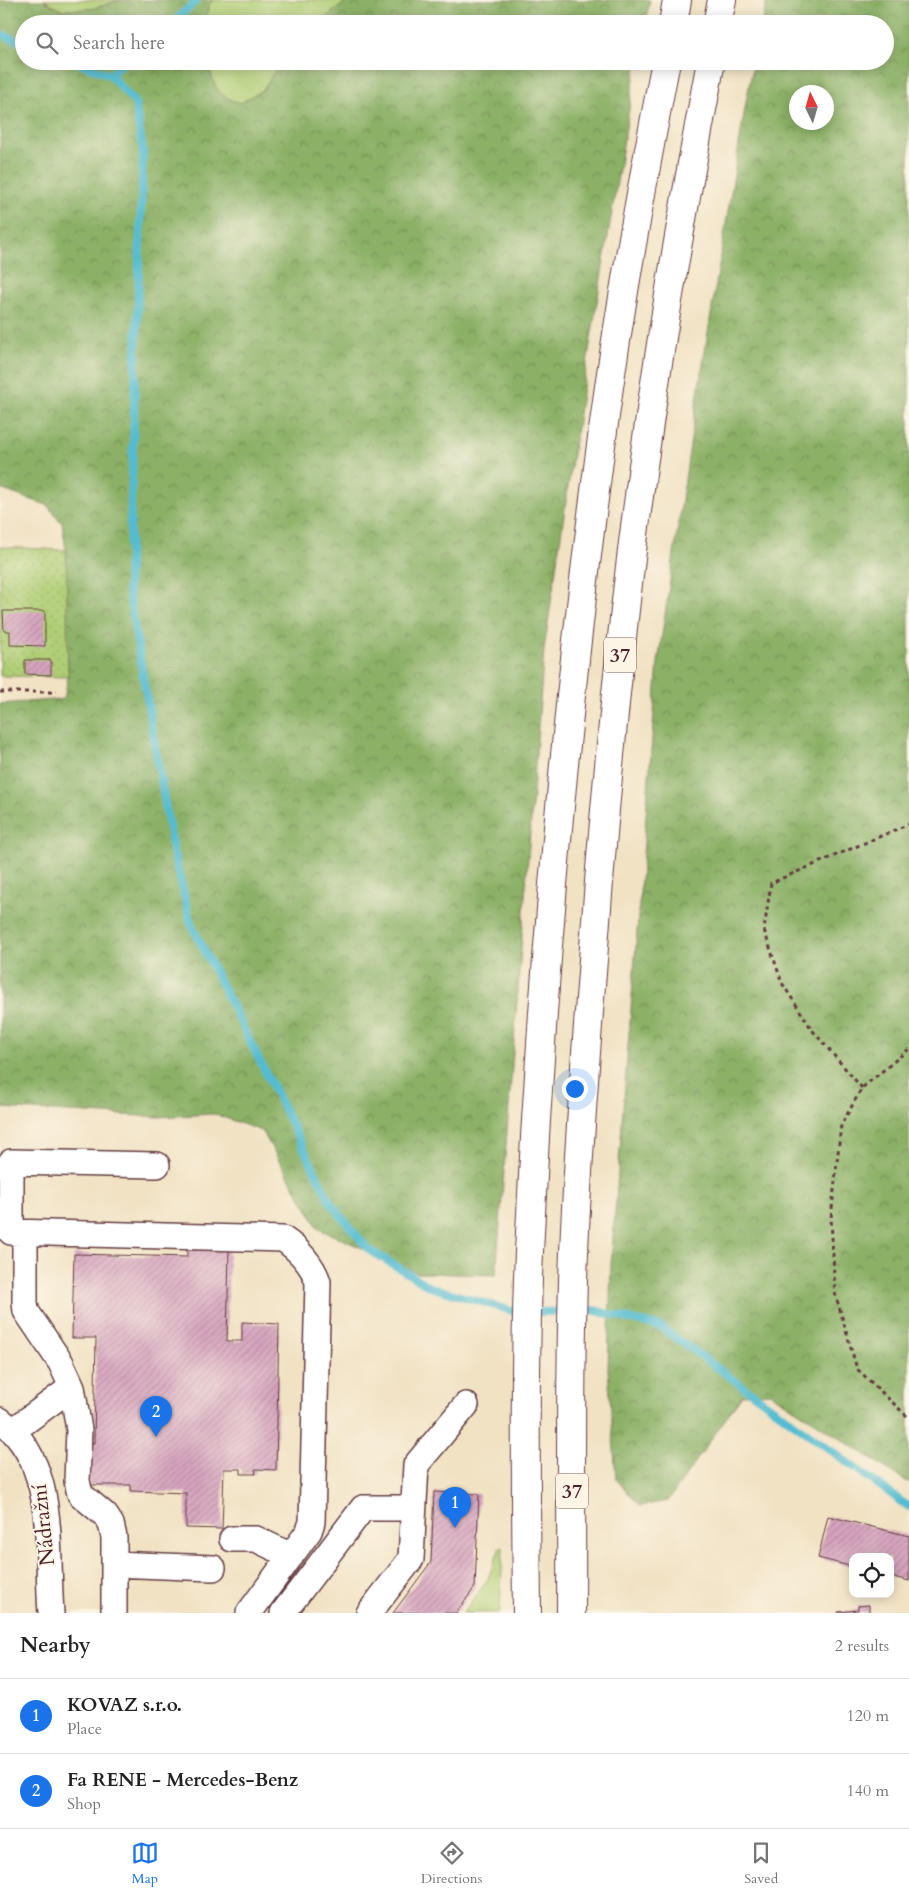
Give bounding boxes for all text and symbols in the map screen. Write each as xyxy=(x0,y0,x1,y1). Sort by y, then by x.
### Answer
search box xyxy=(15,15,894,70)
icon: search xyxy=(33,29,61,57)
text: Search here xyxy=(73,30,165,56)
north arrow xyxy=(789,85,834,130)
road number: 37 xyxy=(604,638,636,672)
your location xyxy=(562,1076,588,1102)
pin: 2 xyxy=(140,1396,172,1437)
road number: 37 xyxy=(556,1474,588,1508)
street label: Nádražní xyxy=(25,1483,62,1567)
pin: 1 xyxy=(439,1487,471,1528)
map controls xyxy=(849,1553,894,1598)
button: locate xyxy=(849,1553,894,1598)
text: Nearby xyxy=(20,1631,91,1660)
text: 2 results xyxy=(835,1635,889,1657)
text: KOVAZ s.r.o. xyxy=(67,1692,182,1718)
text: 1 xyxy=(32,1705,40,1727)
text: 120 m xyxy=(847,1705,889,1727)
text: Place xyxy=(67,1718,102,1740)
text: Fa RENE - Mercedes-Benz xyxy=(67,1767,298,1793)
text: 2 xyxy=(32,1780,40,1802)
text: 140 m xyxy=(847,1780,889,1802)
text: Shop xyxy=(67,1793,101,1815)
tab: Map xyxy=(131,1839,159,1888)
tab: Directions xyxy=(421,1839,482,1888)
tab: Saved xyxy=(744,1839,778,1888)

